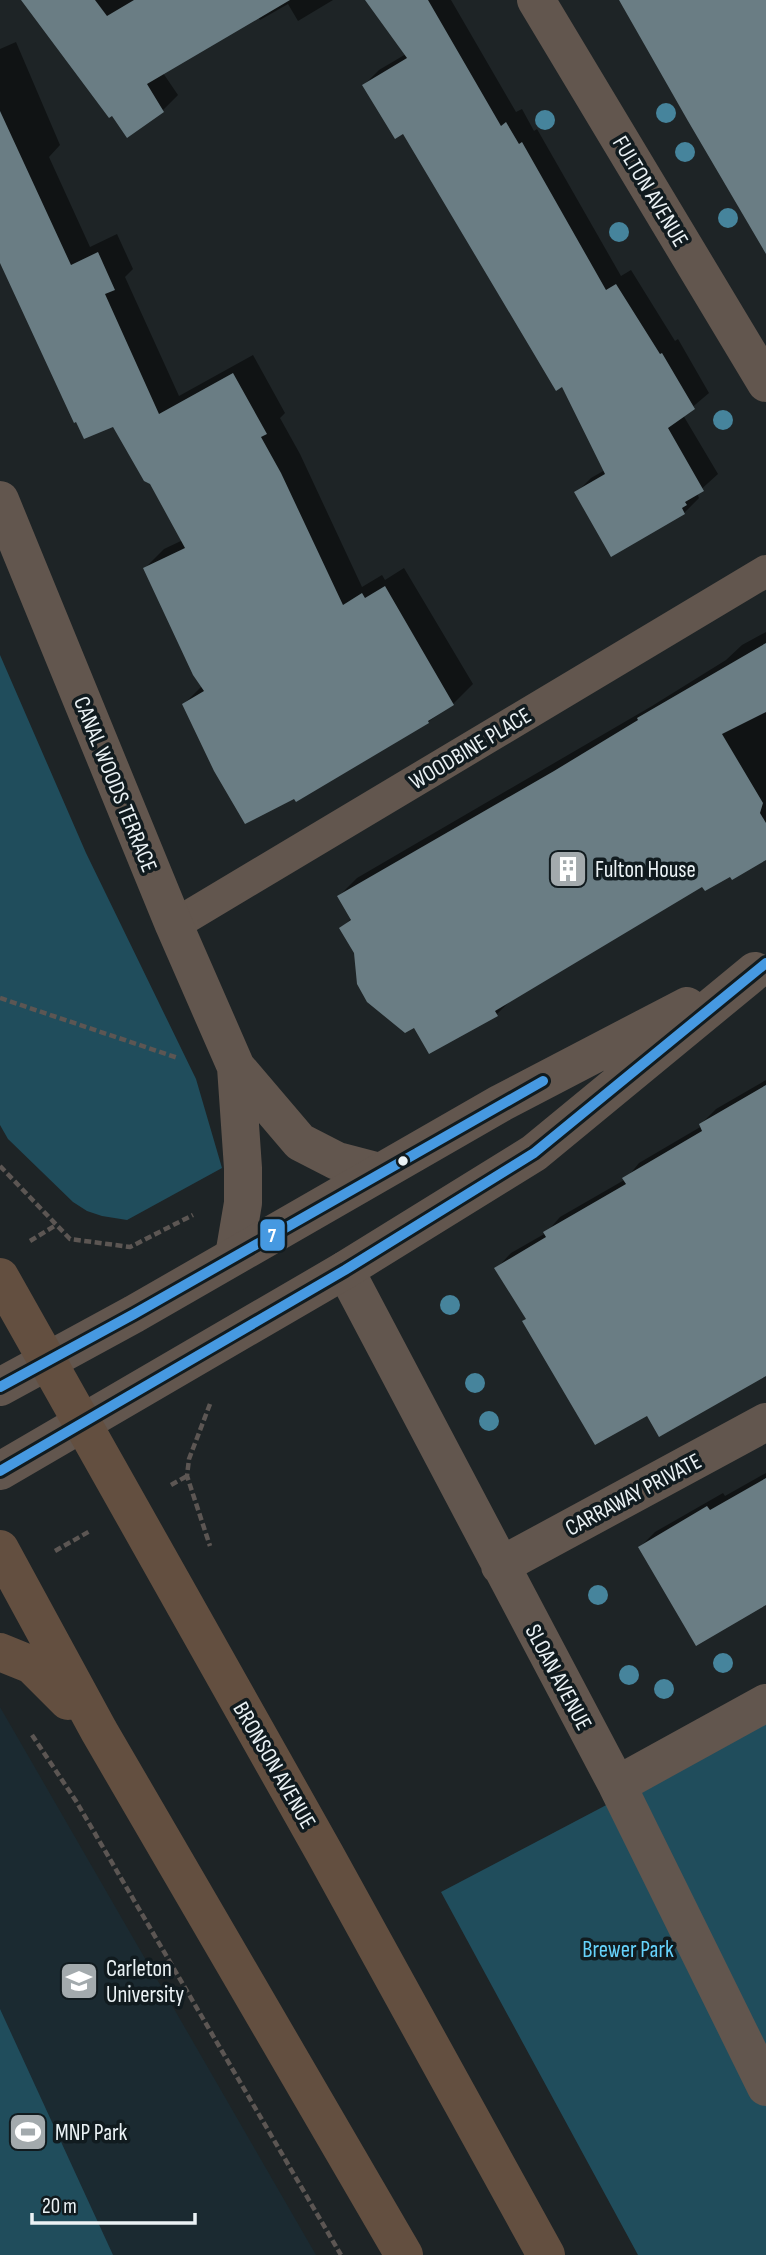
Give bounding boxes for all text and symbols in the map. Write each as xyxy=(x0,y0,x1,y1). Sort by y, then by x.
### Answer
street label: FULTON AVENUE xyxy=(606,131,694,252)
street label: CANAL WOODS TERRACE xyxy=(67,692,163,876)
street label: WOODBINE PLACE xyxy=(404,701,537,796)
building icon: Fulton House xyxy=(547,848,589,890)
place label: Fulton House xyxy=(595,856,696,884)
unlabelled marker xyxy=(396,1154,410,1168)
line badge: 7 xyxy=(259,1218,286,1252)
text: 7 xyxy=(268,1225,277,1248)
street label: CARRAWAY PRIVATE xyxy=(561,1447,706,1543)
street label: SLOAN AVENUE xyxy=(519,1620,598,1735)
street label: BRONSON AVENUE xyxy=(227,1697,322,1834)
park label: Brewer Park xyxy=(582,1936,674,1964)
place label: Carleton University xyxy=(106,1955,184,2009)
school or university icon: Carleton University xyxy=(58,1960,100,2002)
sports icon: MNP Park xyxy=(7,2111,49,2153)
place label: MNP Park xyxy=(55,2119,128,2147)
scale bar xyxy=(32,2182,194,2226)
text: 20 m xyxy=(42,2194,77,2219)

